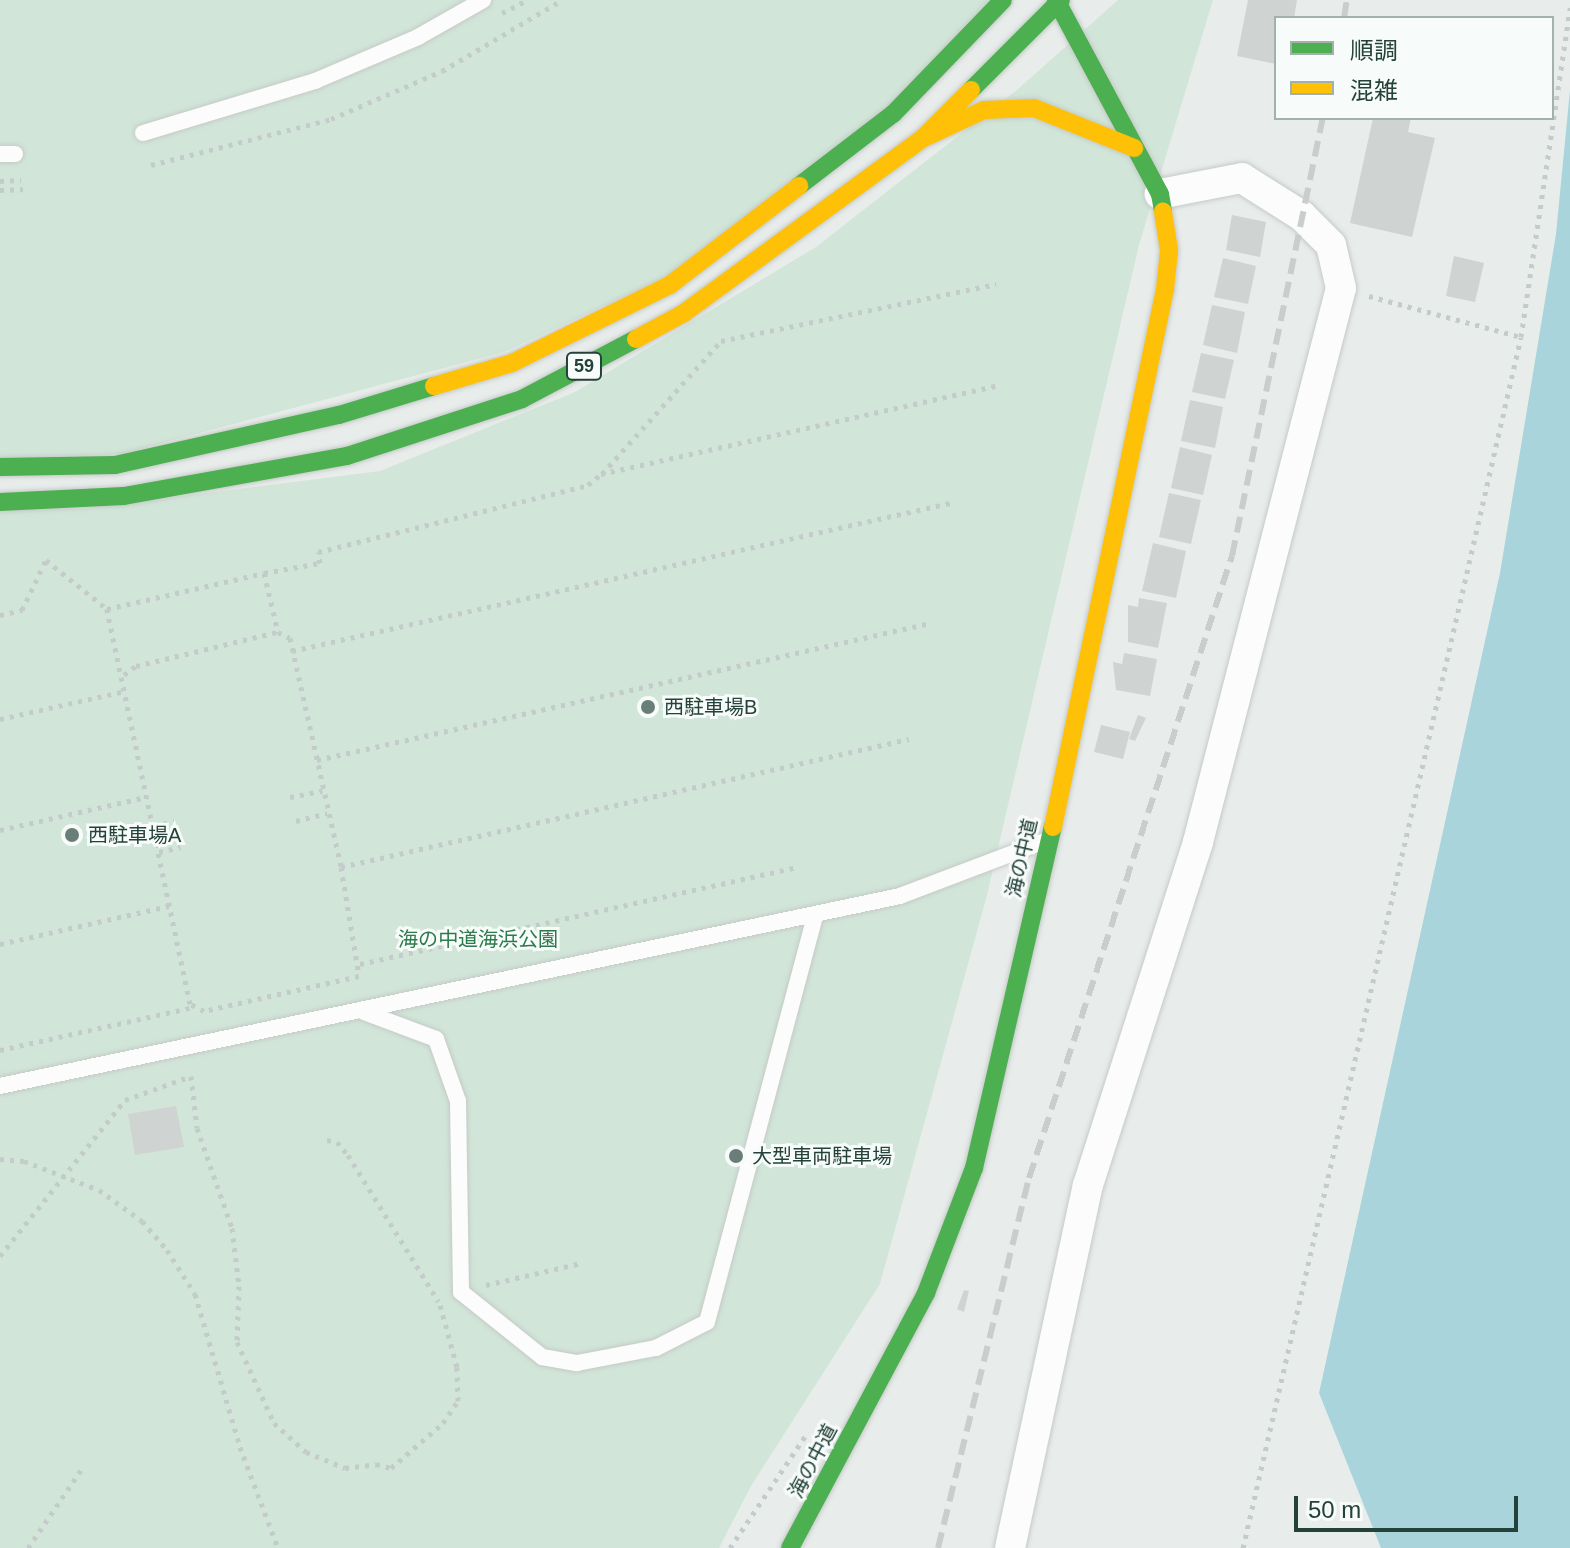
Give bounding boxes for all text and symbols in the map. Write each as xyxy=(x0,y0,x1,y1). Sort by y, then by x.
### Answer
legend xyxy=(1274,16,1554,120)
text: 順調 xyxy=(1350,37,1398,64)
text: 混雑 xyxy=(1350,77,1398,104)
road number: 59 xyxy=(564,352,604,380)
place label: 西駐車場B xyxy=(664,695,757,719)
marker: 西駐車場B xyxy=(639,698,657,716)
street label: 海の中道 xyxy=(1001,816,1043,900)
place label: 西駐車場A xyxy=(88,823,181,847)
marker: 西駐車場A xyxy=(63,826,81,844)
park label: 海の中道海浜公園 xyxy=(398,927,558,951)
place label: 大型車両駐車場 xyxy=(752,1144,892,1168)
marker: 大型車両駐車場 xyxy=(727,1147,745,1165)
street label: 海の中道 xyxy=(784,1420,842,1502)
scale bar xyxy=(1298,1480,1522,1530)
text: 50 m xyxy=(1308,1496,1361,1523)

